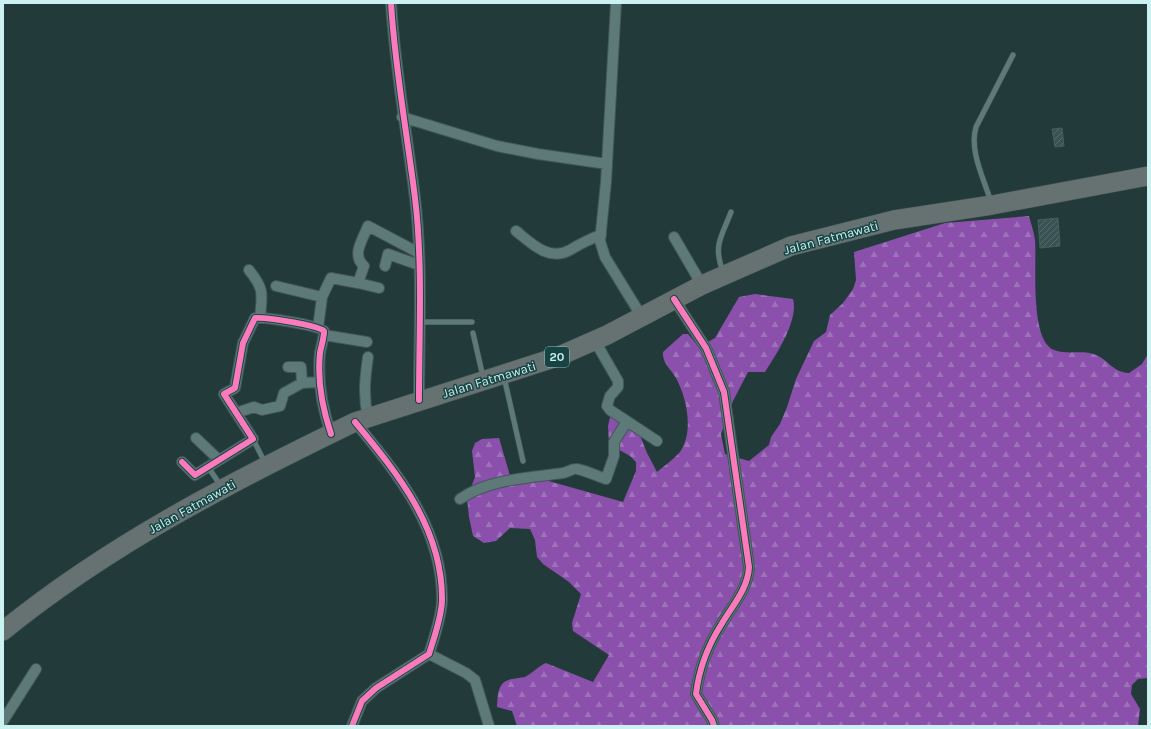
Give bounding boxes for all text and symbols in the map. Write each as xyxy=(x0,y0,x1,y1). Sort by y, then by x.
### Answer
street label: Jalan Fatmawati xyxy=(782,218,880,257)
road number: 20 xyxy=(545,347,569,367)
street label: Jalan Fatmawati xyxy=(440,358,538,401)
street label: Jalan Fatmawati xyxy=(146,476,238,537)

